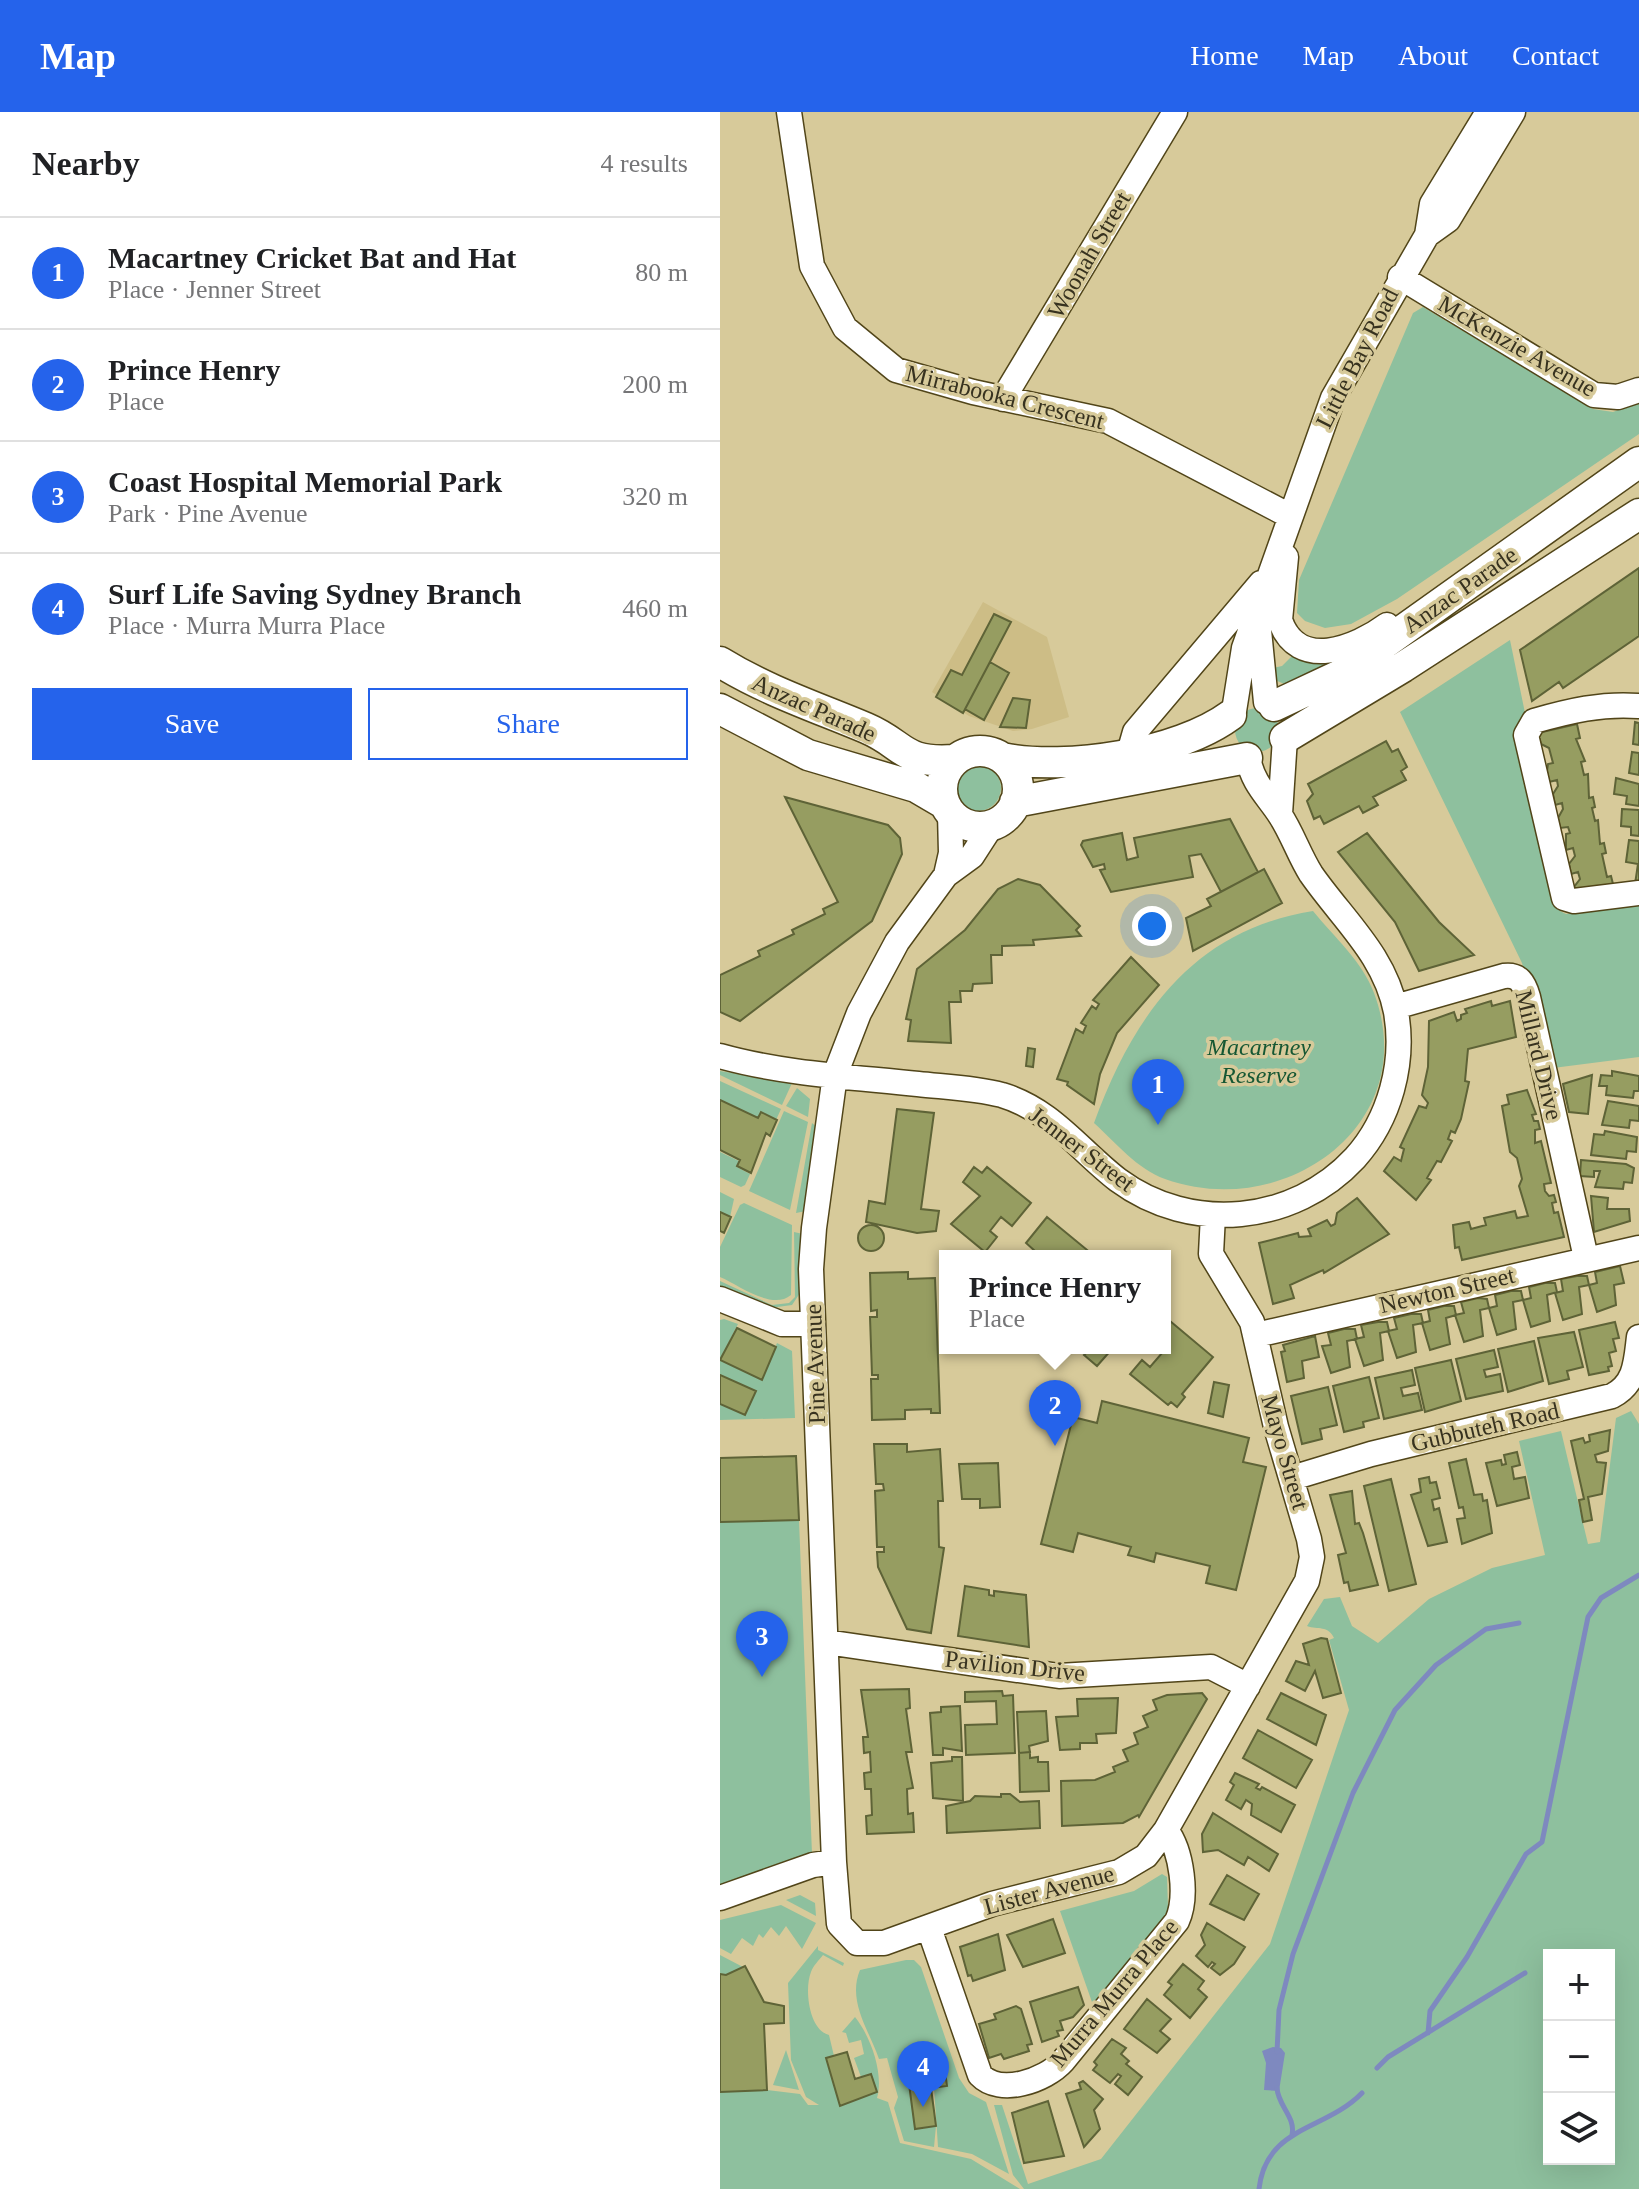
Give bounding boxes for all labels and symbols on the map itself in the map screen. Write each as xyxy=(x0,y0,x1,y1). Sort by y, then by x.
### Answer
street label: Woonah Street xyxy=(1042,187,1136,323)
street label: Little Bay Road xyxy=(1311,284,1403,432)
street label: McKenzie Avenue xyxy=(1434,290,1600,402)
street label: Mirrabooka Crescent xyxy=(903,360,1107,434)
street label: Anzac Parade xyxy=(1398,541,1522,639)
street label: Anzac Parade xyxy=(748,669,880,747)
your location xyxy=(1132,906,1172,946)
street label: Millard Drive xyxy=(1510,988,1568,1122)
park label: Macartney Reserve xyxy=(1206,1034,1311,1088)
pin: 1 xyxy=(1132,1059,1184,1125)
street label: Jenner Street xyxy=(1024,1101,1140,1197)
street label: Newton Street xyxy=(1377,1262,1517,1318)
street label: Pine Avenue xyxy=(800,1303,830,1425)
pin: 2 xyxy=(1029,1380,1081,1446)
street label: Mayo Street xyxy=(1256,1392,1314,1513)
street label: Gubbuteh Road xyxy=(1408,1397,1562,1457)
pin: 3 xyxy=(736,1611,788,1677)
street label: Pavilion Drive xyxy=(944,1646,1086,1686)
street label: Lister Avenue xyxy=(981,1860,1117,1920)
street label: Murra Murra Place xyxy=(1045,1914,1183,2072)
pin: 4 xyxy=(897,2041,949,2107)

